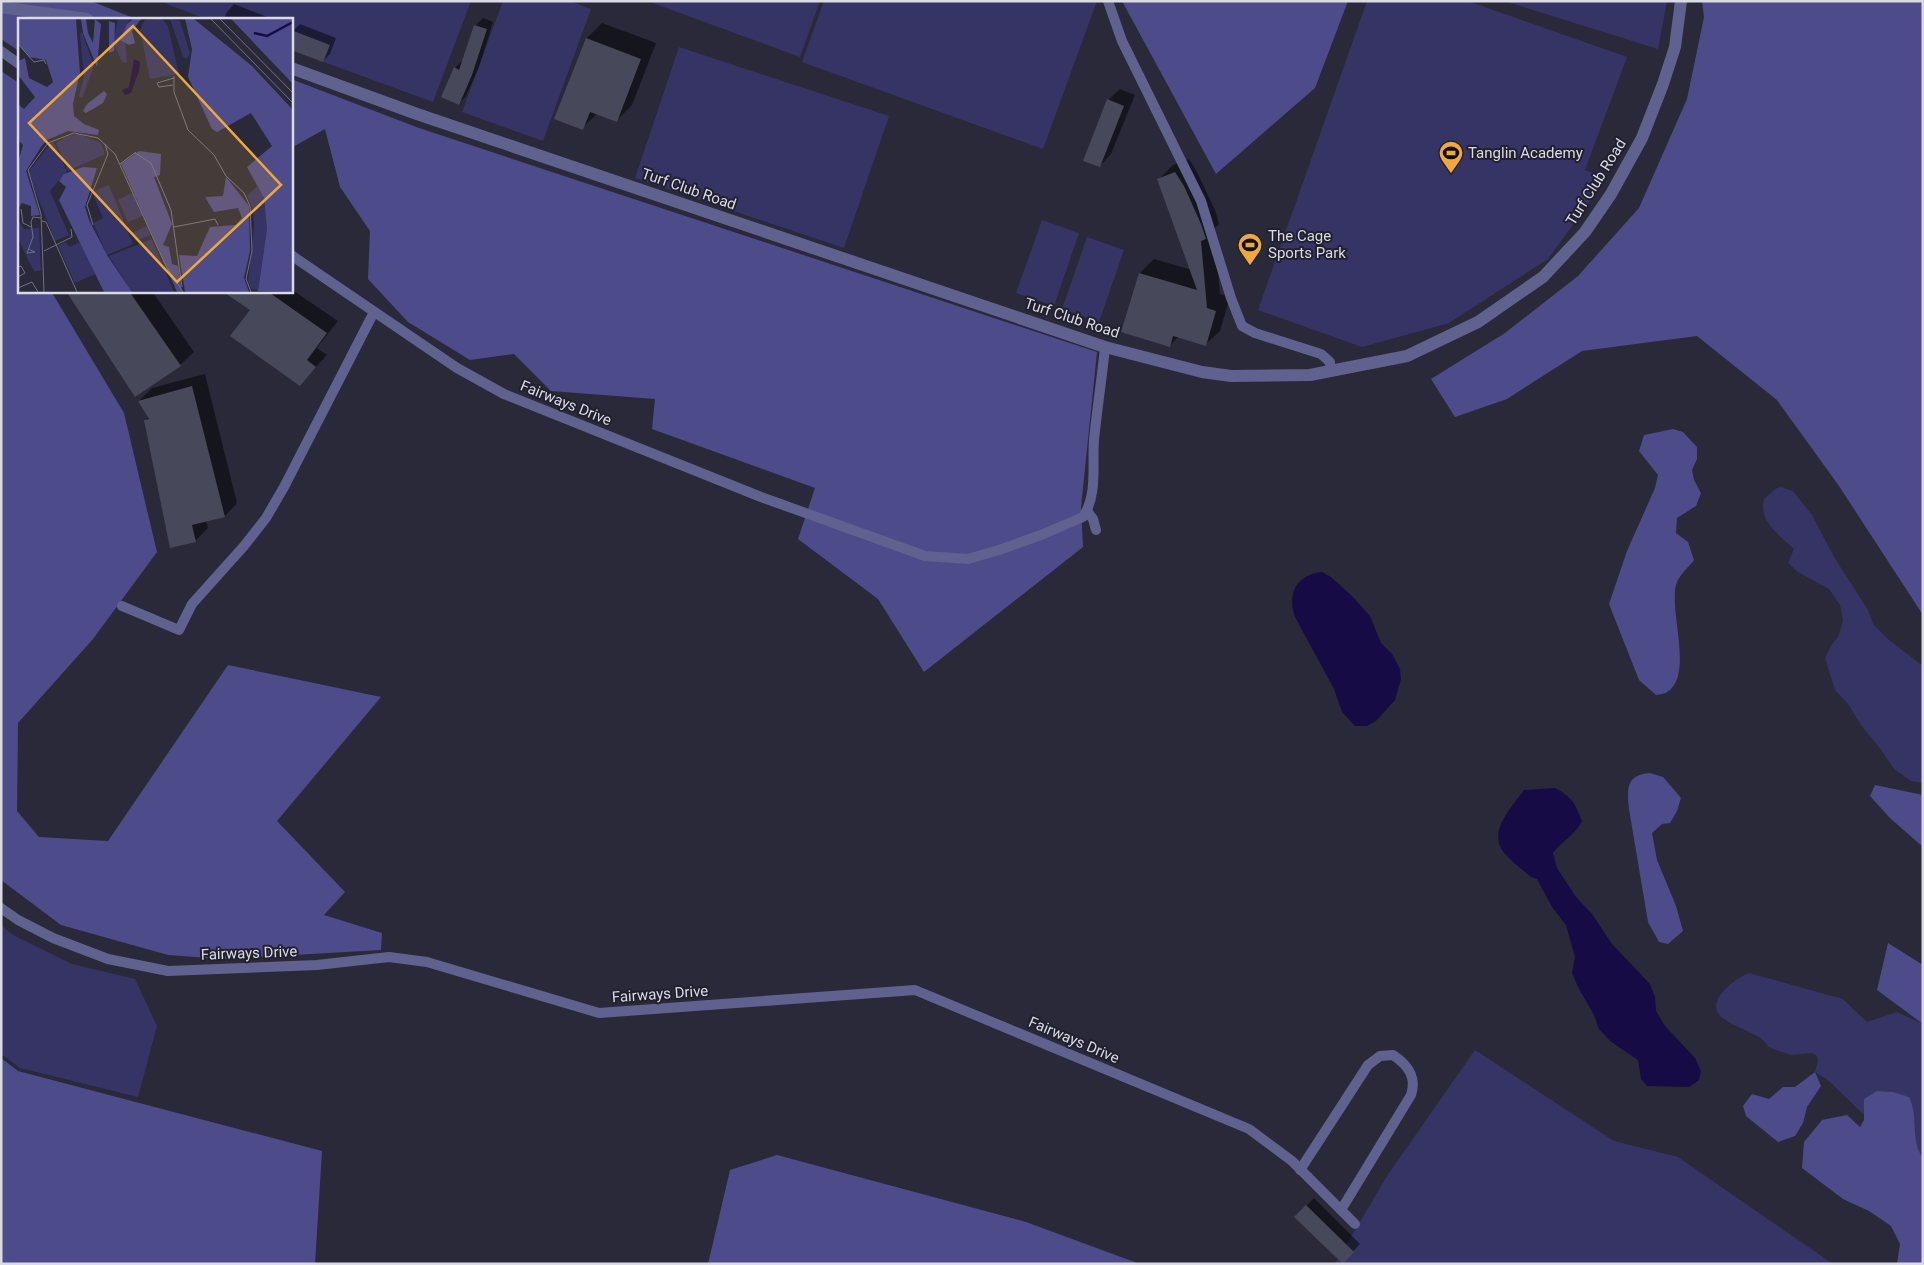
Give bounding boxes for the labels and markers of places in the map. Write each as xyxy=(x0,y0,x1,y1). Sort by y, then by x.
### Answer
sports icon: Tanglin Academy xyxy=(1438,140,1464,174)
place label: Tanglin Academy xyxy=(1468,144,1583,162)
place label: The Cage Sports Park xyxy=(1268,227,1346,262)
sports icon: The Cage Sports Park xyxy=(1237,232,1263,266)

